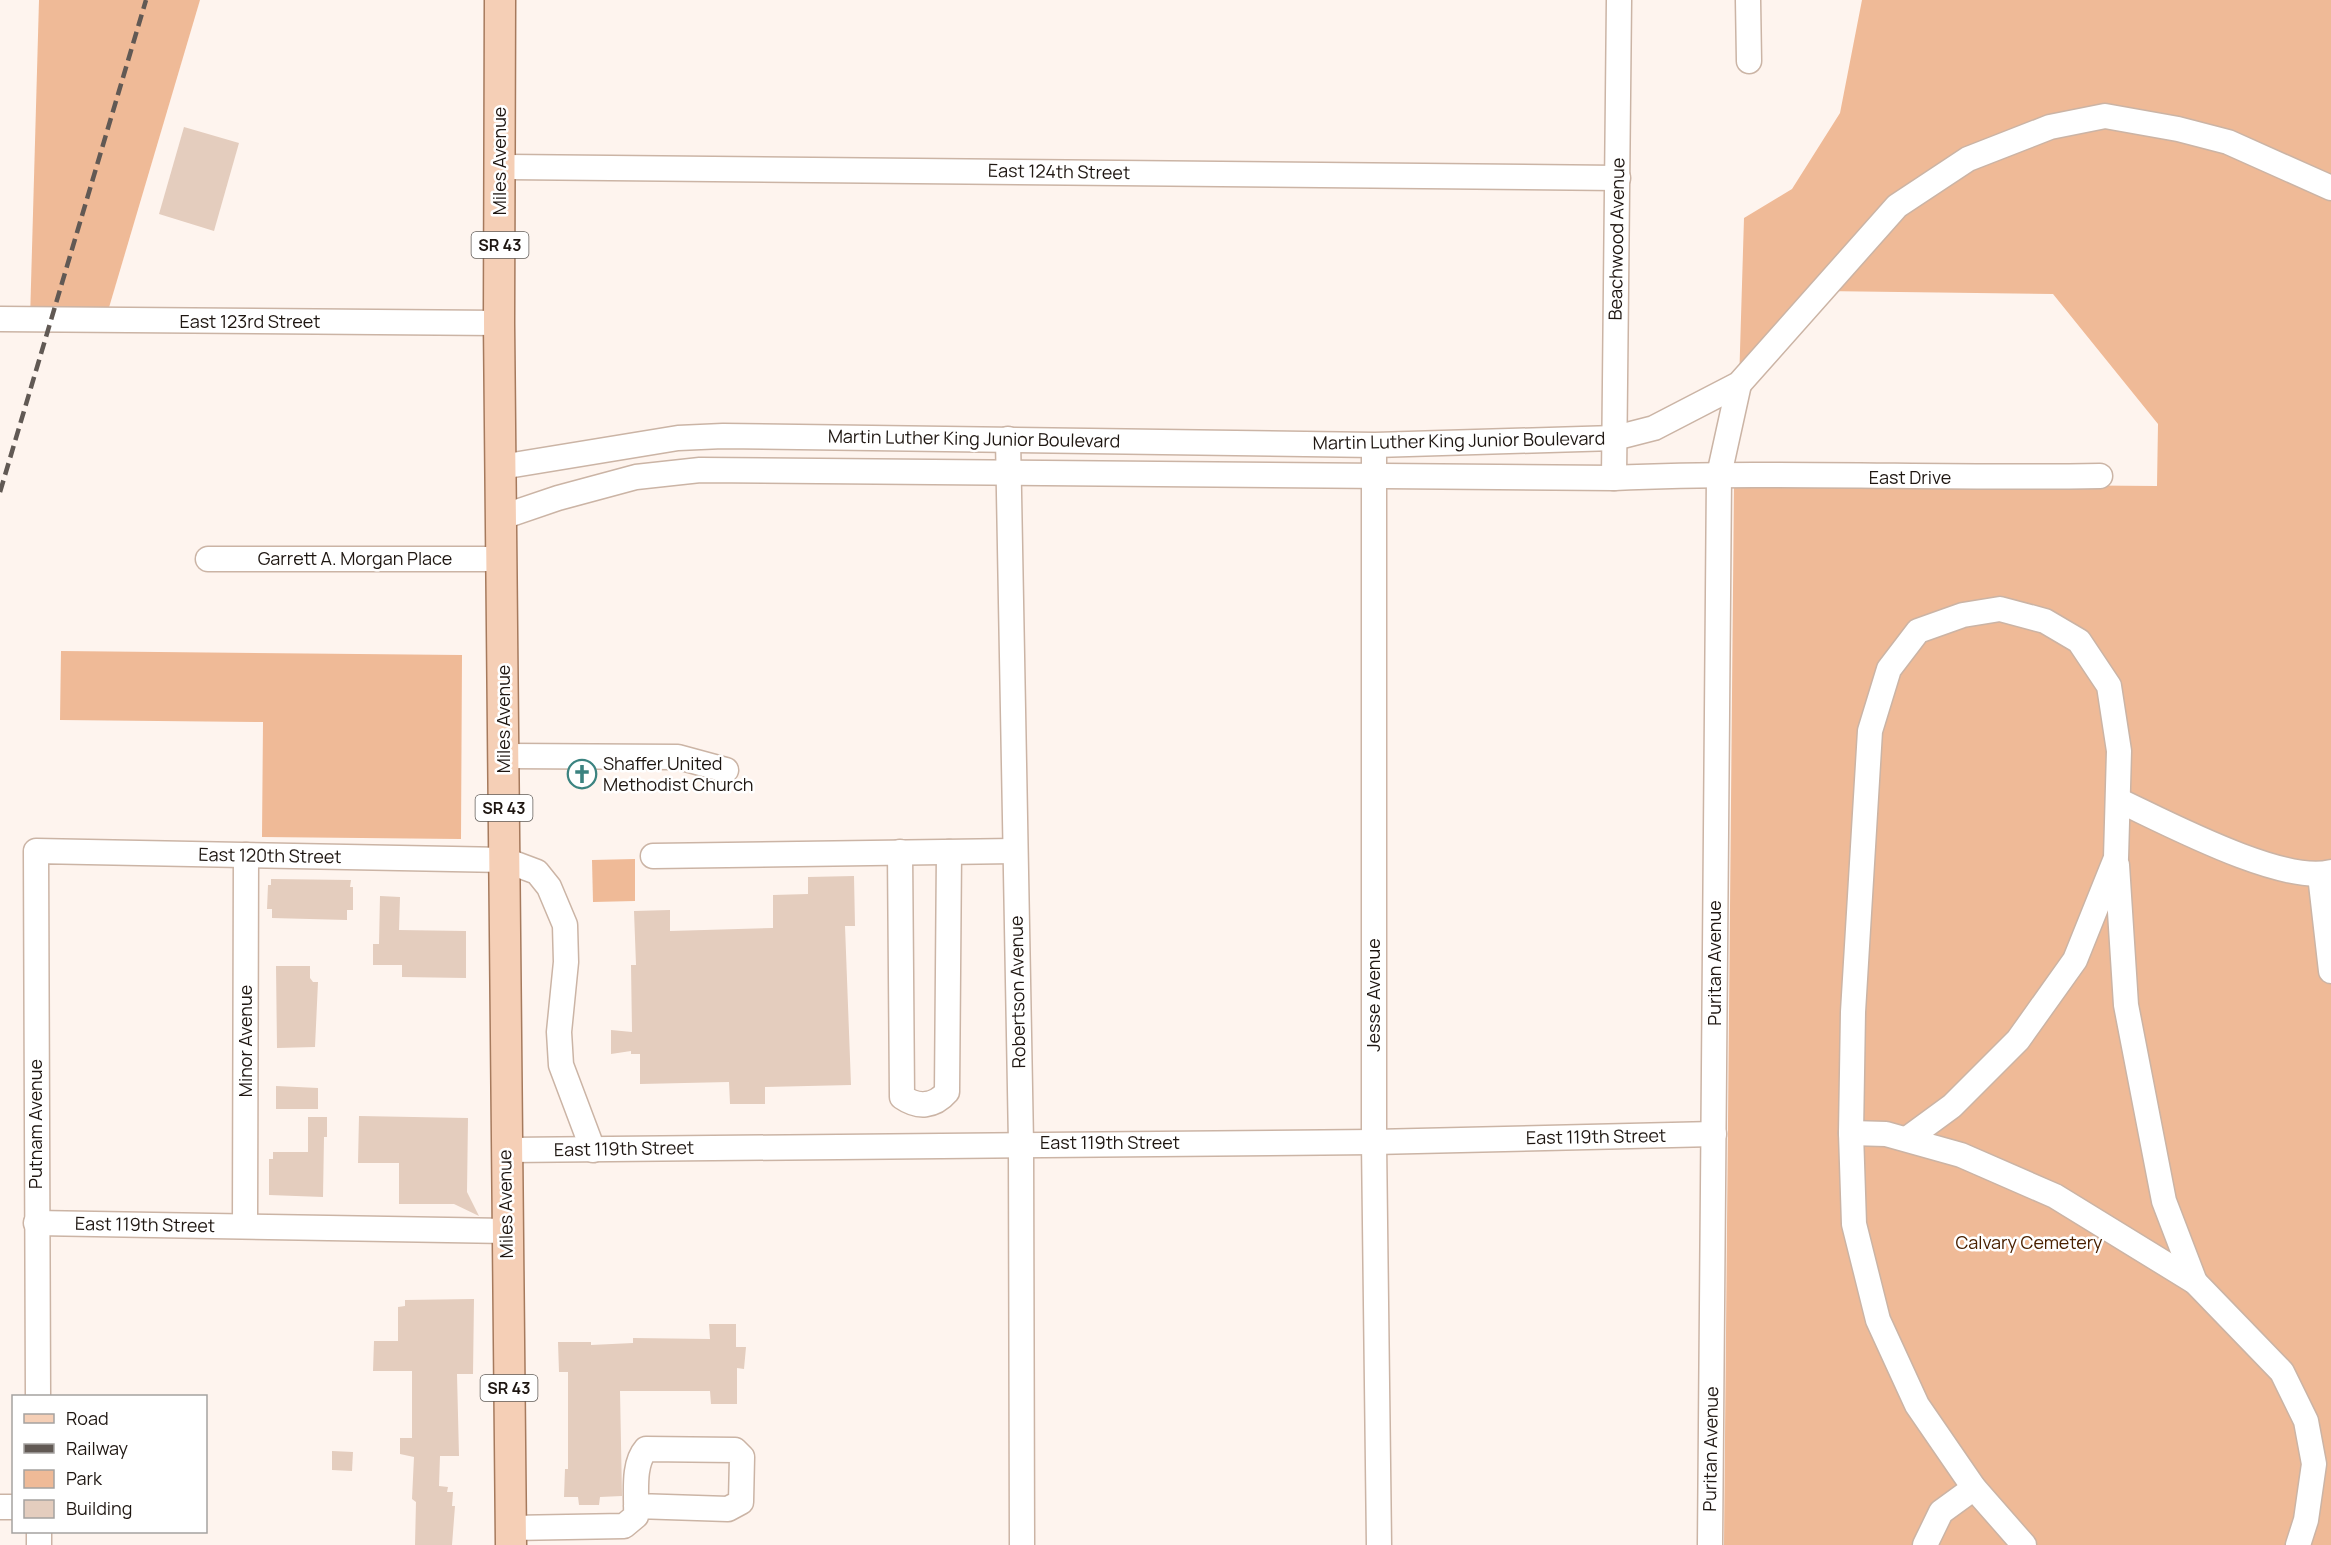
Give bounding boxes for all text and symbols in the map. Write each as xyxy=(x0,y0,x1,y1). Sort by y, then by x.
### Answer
street label: Miles Avenue xyxy=(487,107,511,215)
street label: Beachwood Avenue xyxy=(1603,157,1629,321)
street label: East 124th Street xyxy=(988,158,1130,184)
road number: SR 43 xyxy=(472,232,528,258)
street label: East 123rd Street xyxy=(179,309,321,333)
street label: Martin Luther King Junior Boulevard xyxy=(828,423,1120,453)
street label: Martin Luther King Junior Boulevard xyxy=(1313,425,1605,455)
street label: East Drive xyxy=(1869,465,1951,489)
street label: Garrett A. Morgan Place xyxy=(258,546,452,570)
street label: Miles Avenue xyxy=(491,665,515,773)
place label: Shaffer United Methodist Church xyxy=(603,751,754,796)
church icon: Shaffer United Methodist Church xyxy=(566,758,598,790)
road number: SR 43 xyxy=(476,795,532,821)
street label: East 120th Street xyxy=(198,842,342,868)
street label: Puritan Avenue xyxy=(1702,900,1726,1026)
street label: Robertson Avenue xyxy=(1004,915,1030,1069)
street label: Jesse Avenue xyxy=(1361,938,1385,1052)
street label: Minor Avenue xyxy=(233,985,257,1097)
street label: Putnam Avenue xyxy=(23,1059,47,1189)
street label: East 119th Street xyxy=(1526,1123,1666,1149)
street label: East 119th Street xyxy=(1040,1130,1180,1154)
street label: East 119th Street xyxy=(554,1135,694,1161)
street label: Miles Avenue xyxy=(492,1149,518,1259)
street label: East 119th Street xyxy=(75,1211,215,1237)
park label: Calvary Cemetery xyxy=(1955,1230,2103,1254)
road number: SR 43 xyxy=(480,1375,538,1401)
street label: Puritan Avenue xyxy=(1697,1386,1723,1512)
legend xyxy=(12,1395,207,1533)
text: Road xyxy=(66,1406,109,1430)
text: Railway xyxy=(66,1436,128,1460)
text: Park xyxy=(66,1466,103,1490)
text: Building xyxy=(66,1496,132,1520)

